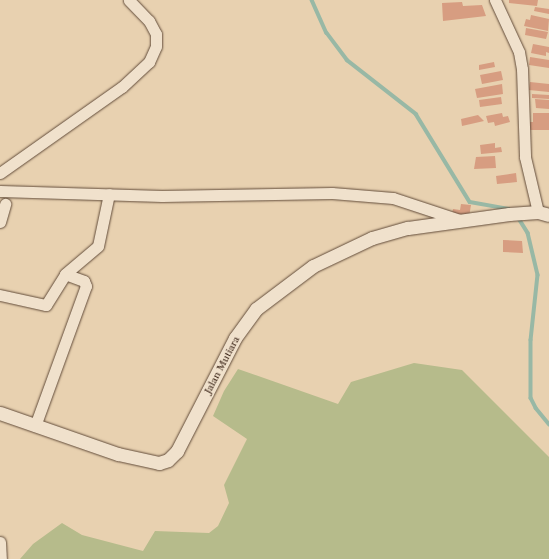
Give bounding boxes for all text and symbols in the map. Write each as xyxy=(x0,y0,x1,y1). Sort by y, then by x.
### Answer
street label: Jalan Mutiara xyxy=(202,334,242,396)

